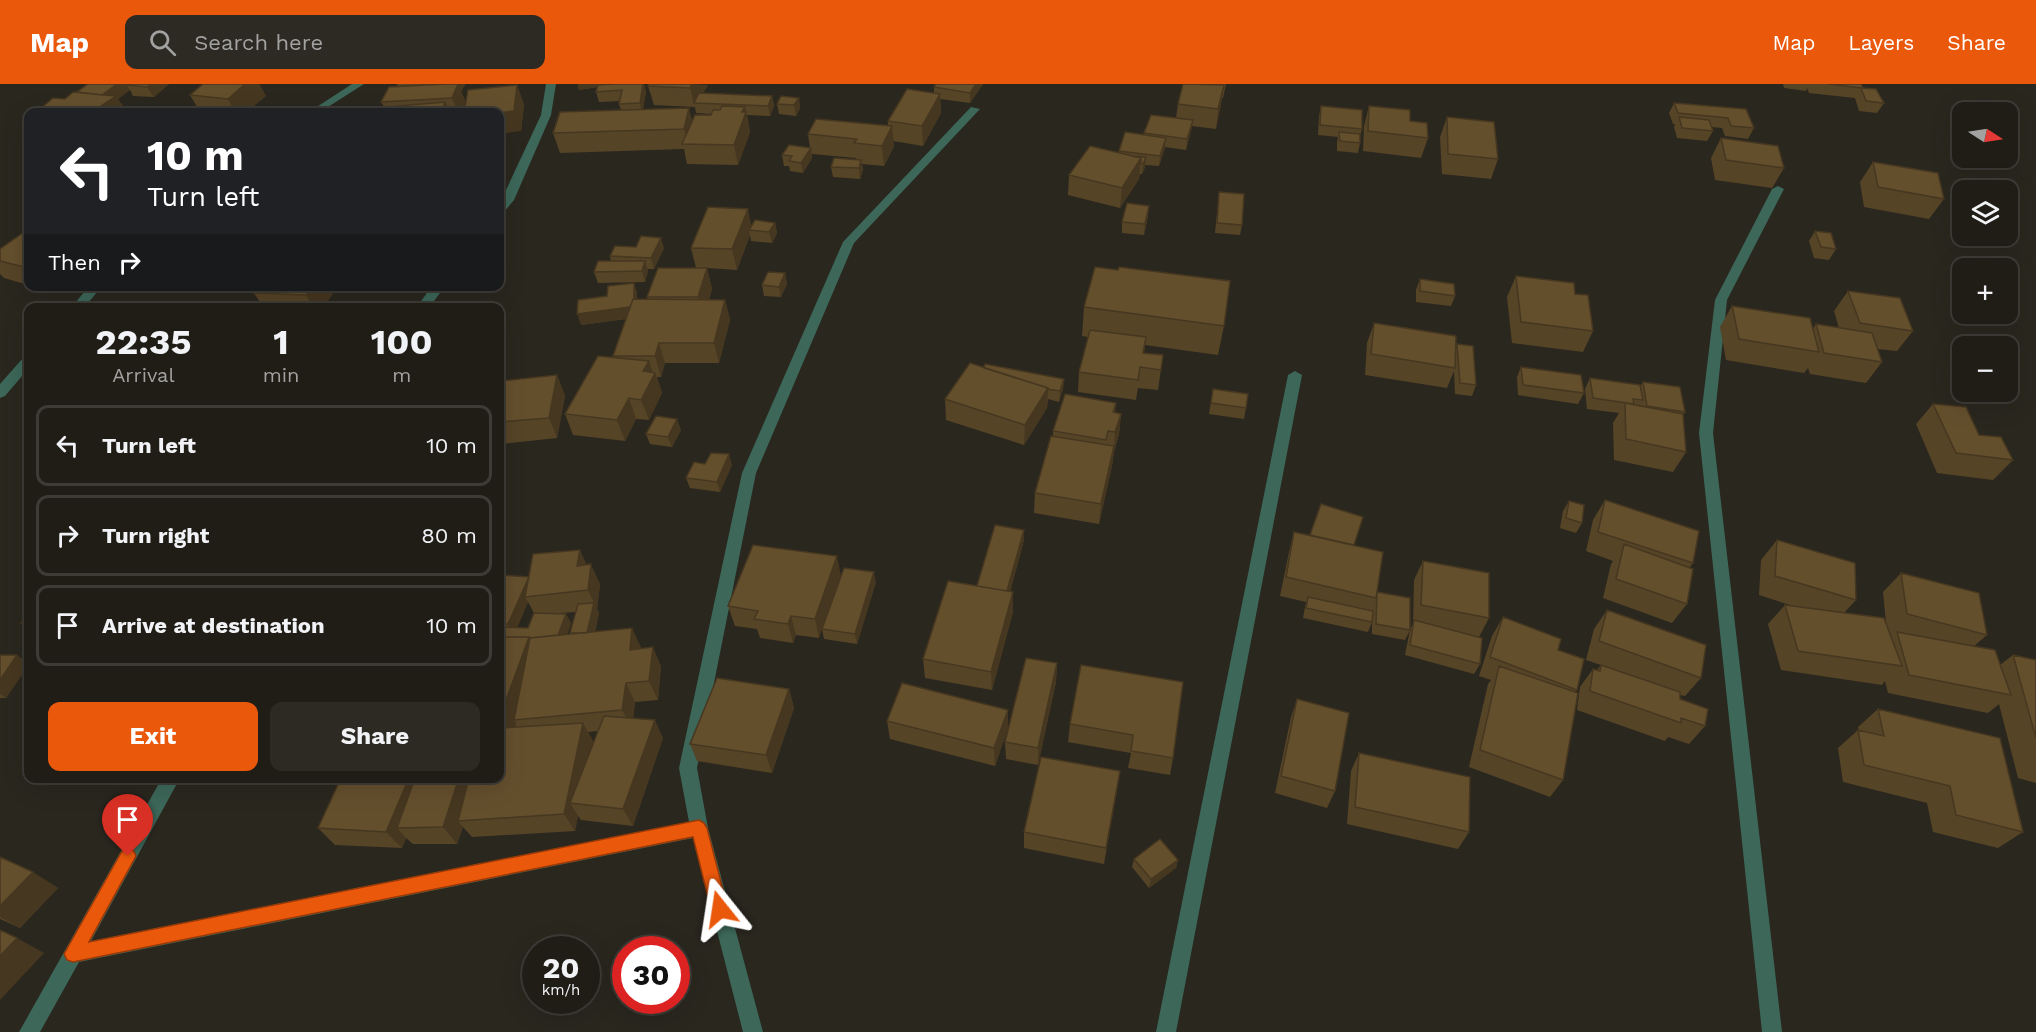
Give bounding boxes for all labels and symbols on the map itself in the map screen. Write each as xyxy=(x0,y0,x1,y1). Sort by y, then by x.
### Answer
north arrow xyxy=(1952,102,2018,168)
pin xyxy=(102,794,153,856)
position arrow xyxy=(688,877,752,941)
speed limit sign: 30 xyxy=(612,936,690,1014)

